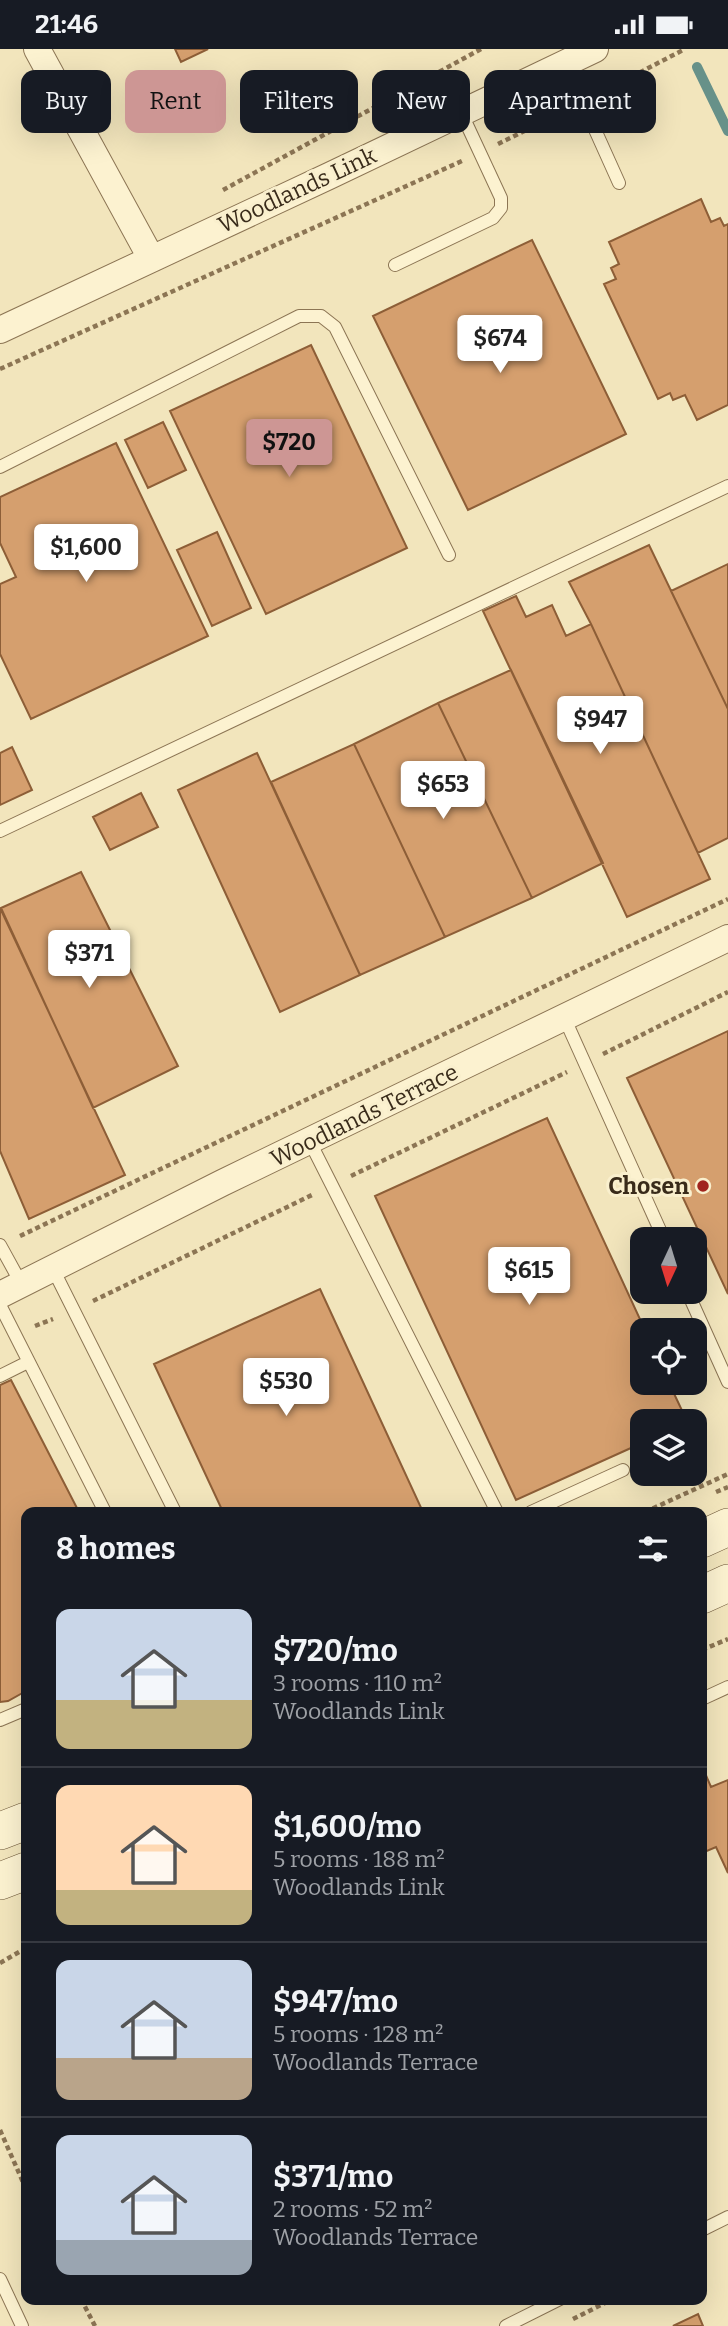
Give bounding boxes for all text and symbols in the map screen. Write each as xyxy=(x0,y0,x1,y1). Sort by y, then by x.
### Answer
text: 21:46 xyxy=(35,9,98,40)
chip: Buy xyxy=(21,70,111,133)
chip: Rent xyxy=(125,70,226,133)
chip: Filters xyxy=(240,70,358,133)
chip: New xyxy=(372,70,470,133)
chip: Apartment xyxy=(484,70,656,133)
street label: Woodlands Link xyxy=(213,141,381,239)
pin: $674 xyxy=(459,315,541,375)
text: $674 xyxy=(473,324,527,352)
pin: $720 xyxy=(248,419,330,479)
text: $720 xyxy=(262,428,316,456)
pin: $1,600 xyxy=(29,525,143,584)
text: $1,600 xyxy=(50,533,122,561)
pin: $947 xyxy=(559,697,641,756)
text: $947 xyxy=(573,705,627,733)
pin: $653 xyxy=(402,761,484,821)
text: $653 xyxy=(417,770,469,798)
pin: $371 xyxy=(48,930,130,990)
text: $371 xyxy=(64,939,114,967)
street label: Woodlands Terrace xyxy=(266,1057,462,1173)
place label: Chosen xyxy=(608,1172,689,1200)
marker: Chosen xyxy=(695,1178,711,1194)
north arrow xyxy=(630,1227,707,1304)
map controls xyxy=(630,1227,707,1486)
pin: $615 xyxy=(488,1247,570,1307)
text: $615 xyxy=(504,1256,554,1284)
button: locate xyxy=(630,1318,707,1395)
pin: $530 xyxy=(245,1359,327,1418)
text: $530 xyxy=(259,1367,313,1395)
button: layers xyxy=(630,1409,707,1486)
icon: filters xyxy=(634,1530,672,1568)
text: 8 homes xyxy=(56,1531,176,1567)
text: $720/mo xyxy=(273,1633,398,1669)
icon: home xyxy=(112,1637,196,1721)
text: 3 rooms · 110 m² xyxy=(273,1669,442,1697)
text: Woodlands Link xyxy=(273,1697,444,1725)
text: $1,600/mo xyxy=(273,1809,422,1845)
icon: home xyxy=(112,1813,196,1897)
text: 5 rooms · 188 m² xyxy=(273,1845,445,1873)
text: Woodlands Link xyxy=(273,1873,444,1901)
text: $947/mo xyxy=(273,1984,398,2020)
icon: home xyxy=(112,1988,196,2072)
text: 5 rooms · 128 m² xyxy=(273,2020,443,2048)
text: Woodlands Terrace xyxy=(273,2048,478,2076)
text: $371/mo xyxy=(273,2159,393,2195)
icon: home xyxy=(112,2163,196,2247)
text: 2 rooms · 52 m² xyxy=(273,2195,432,2223)
text: Woodlands Terrace xyxy=(273,2223,478,2251)

